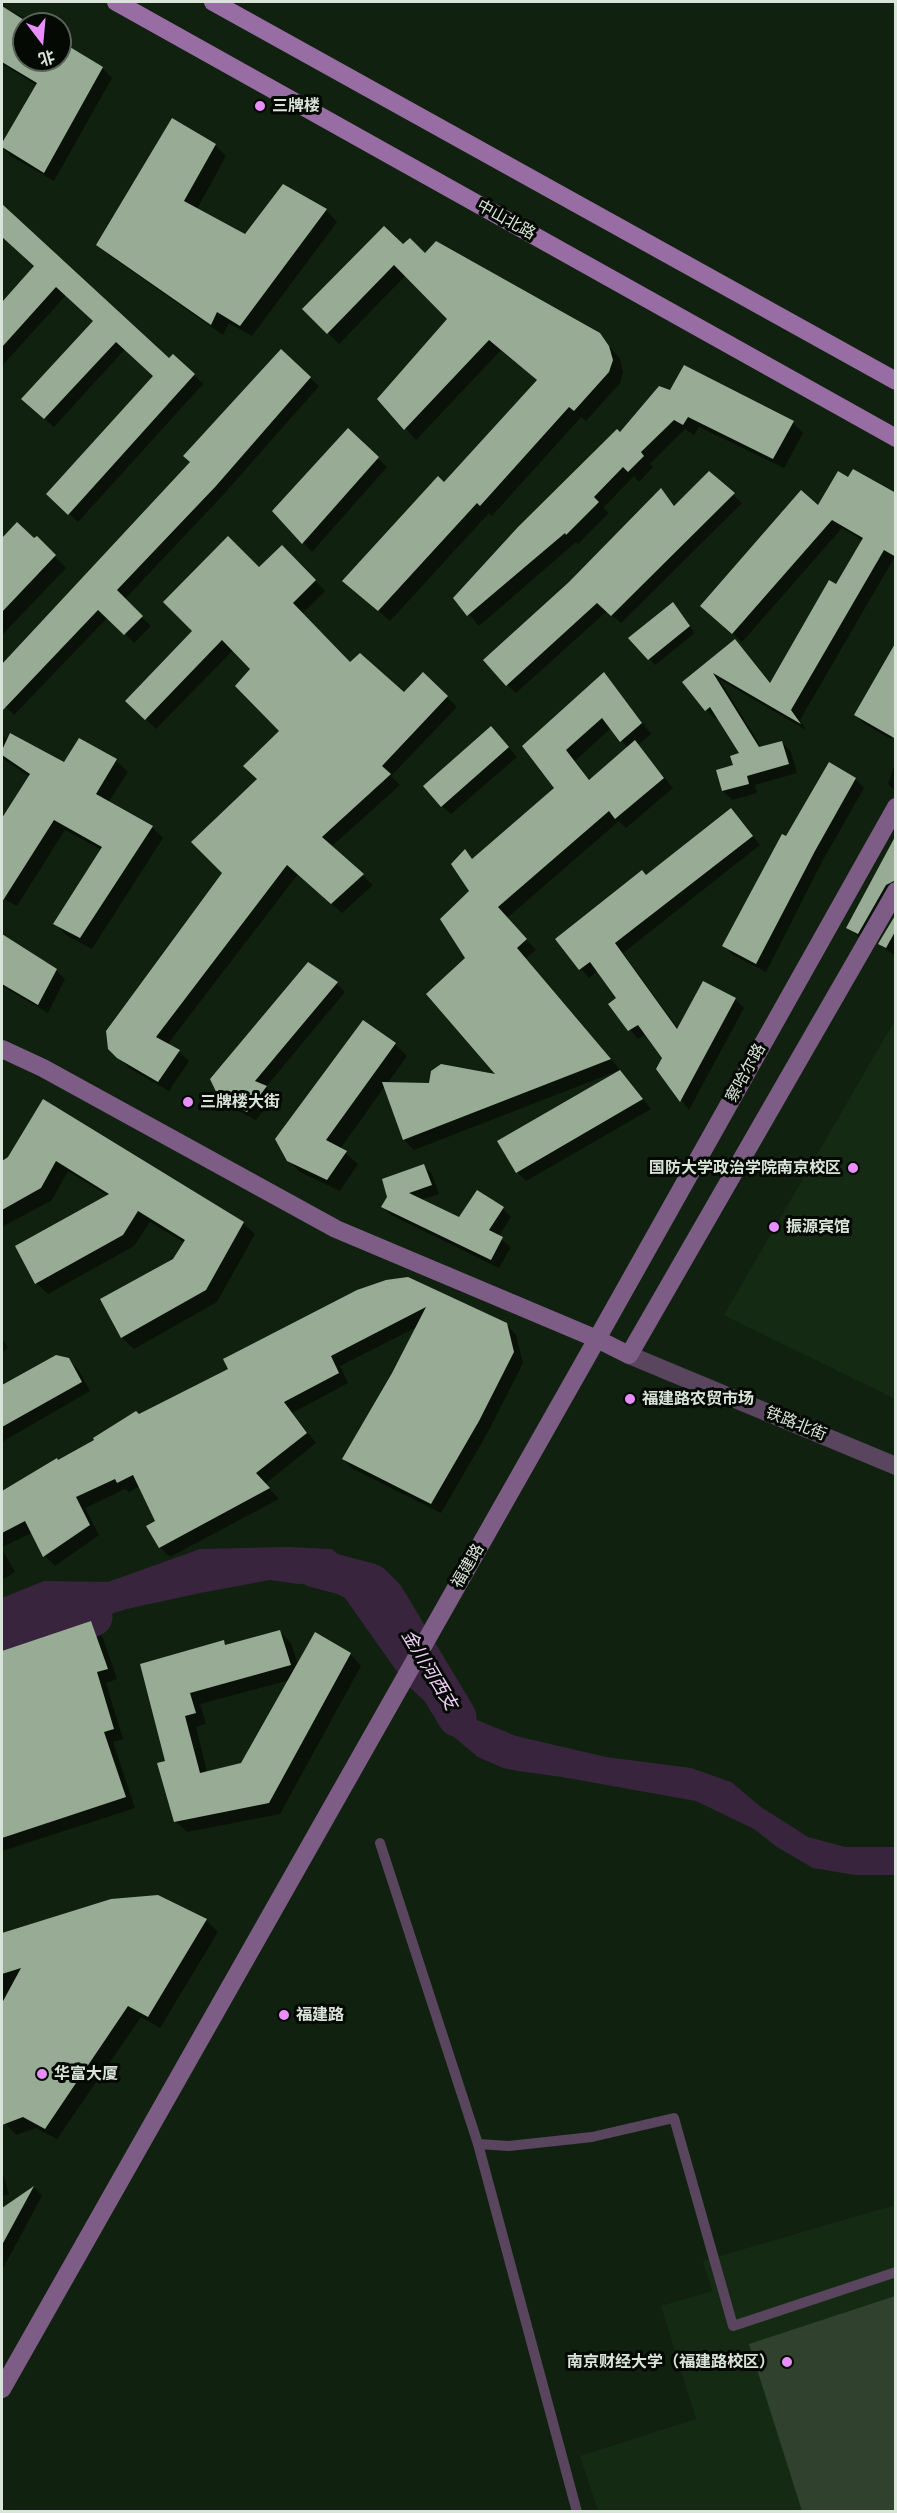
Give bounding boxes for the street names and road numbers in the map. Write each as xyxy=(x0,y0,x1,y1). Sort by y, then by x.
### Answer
street label: 中山北路 xyxy=(473,196,539,244)
street label: 察哈尔路 xyxy=(722,1040,770,1106)
street label: 铁路北街 xyxy=(763,1403,829,1445)
street label: 福建路 xyxy=(448,1540,488,1592)

